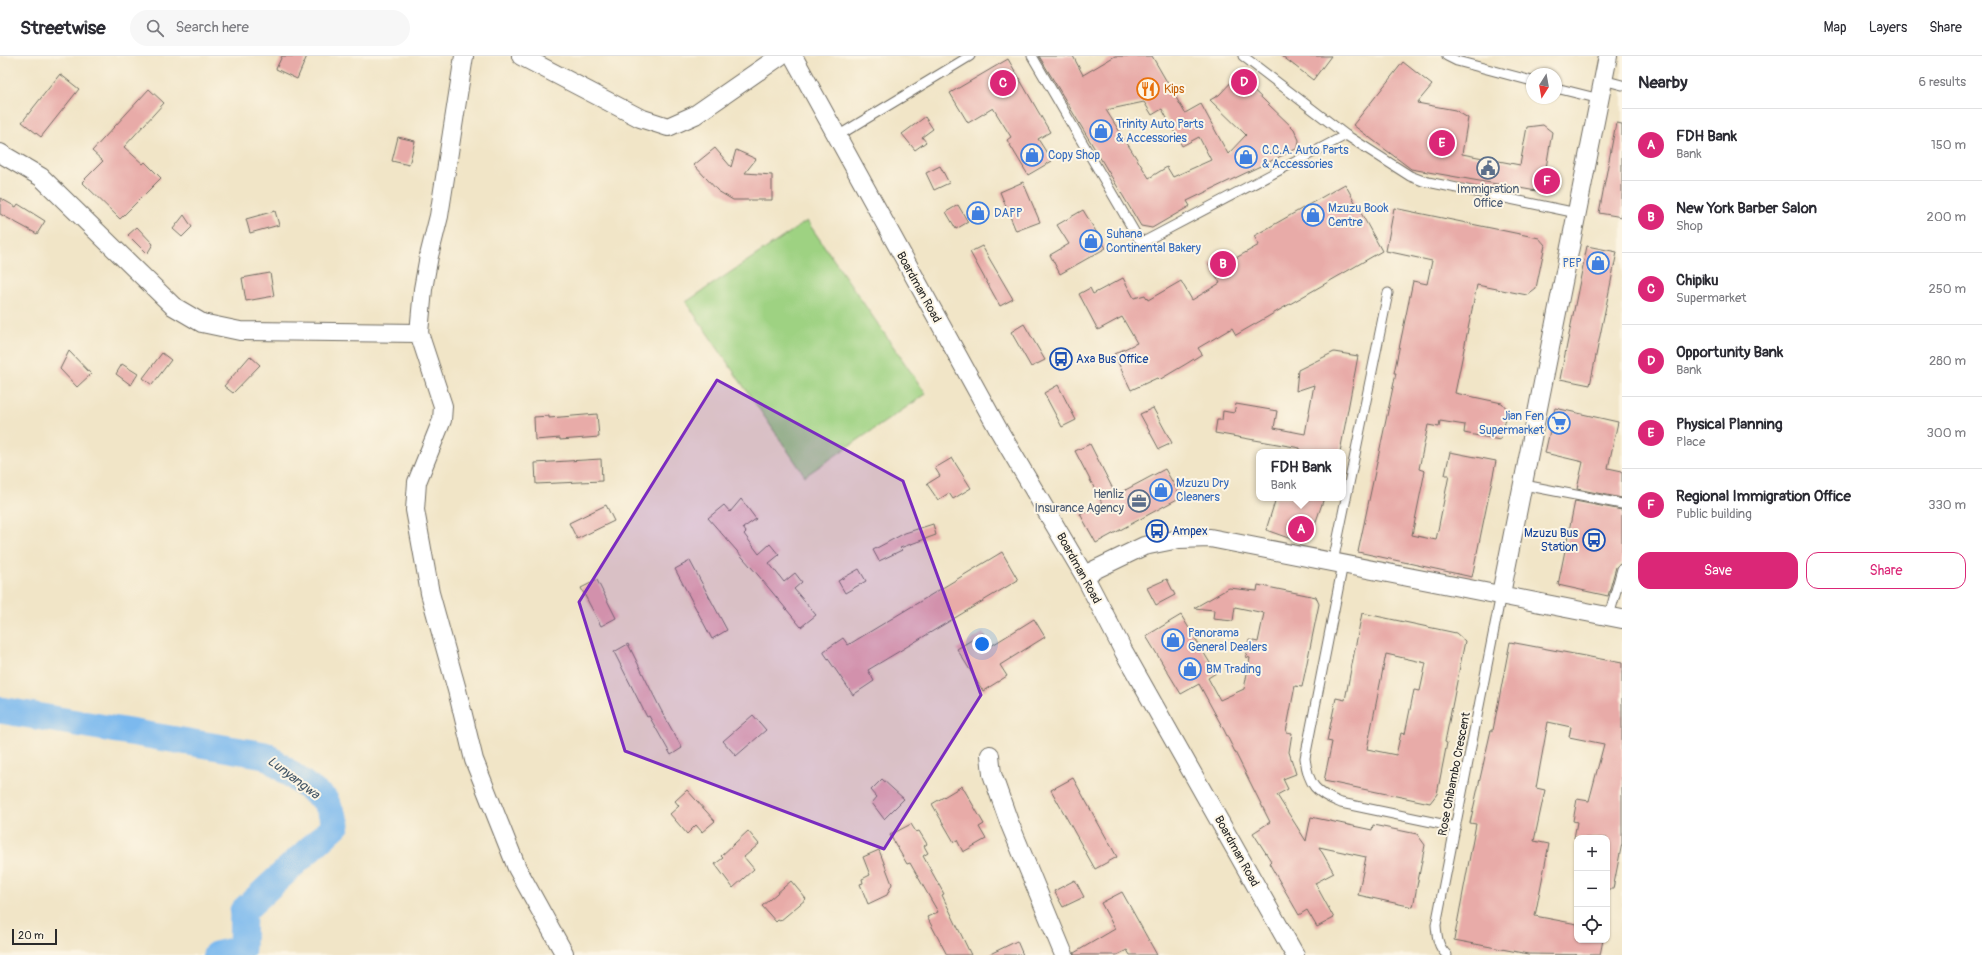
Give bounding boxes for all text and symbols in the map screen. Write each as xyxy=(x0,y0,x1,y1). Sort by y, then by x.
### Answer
search box xyxy=(130,10,410,46)
text: Streetwise xyxy=(20,16,106,40)
icon: search xyxy=(144,17,166,39)
text: Search here xyxy=(176,18,249,37)
text: Map xyxy=(1824,19,1847,36)
text: Layers xyxy=(1869,19,1907,36)
text: Share xyxy=(1929,19,1962,36)
pin: D xyxy=(1231,67,1257,97)
pin: C xyxy=(990,68,1016,98)
north arrow xyxy=(1526,68,1562,104)
text: Nearby xyxy=(1638,72,1687,93)
text: 6 results xyxy=(1919,74,1966,90)
restaurant icon: Kips xyxy=(1135,76,1161,102)
place label: Kips xyxy=(1164,82,1185,97)
place label: Trinity Auto Parts & Accessories xyxy=(1116,117,1204,146)
shop icon: Trinity Auto Parts & Accessories xyxy=(1088,118,1114,144)
text: FDH Bank xyxy=(1676,127,1737,146)
pin: E xyxy=(1429,128,1455,158)
text: A xyxy=(1647,137,1655,153)
text: 150 m xyxy=(1931,137,1966,153)
shop icon: Copy Shop xyxy=(1019,142,1045,168)
place label: C.C.A. Auto Parts & Accessories xyxy=(1262,143,1349,172)
shop icon: C.C.A. Auto Parts & Accessories xyxy=(1233,144,1259,170)
text: Bank xyxy=(1676,146,1702,162)
place label: Copy Shop xyxy=(1048,148,1101,163)
public building icon: Immigration Office xyxy=(1475,155,1501,181)
pin: F xyxy=(1534,166,1560,196)
place label: Immigration Office xyxy=(1457,182,1519,211)
text: New York Barber Salon xyxy=(1676,199,1817,218)
shop icon: DAPP xyxy=(965,200,991,226)
place label: Mzuzu Book Centre xyxy=(1328,201,1389,230)
shop icon: Mzuzu Book Centre xyxy=(1300,202,1326,228)
place label: DAPP xyxy=(994,206,1023,221)
text: B xyxy=(1647,209,1655,225)
text: 200 m xyxy=(1927,209,1966,225)
text: Shop xyxy=(1676,218,1703,234)
place label: Suhana Continental Bakery xyxy=(1106,227,1201,256)
shop icon: Suhana Continental Bakery xyxy=(1078,228,1104,254)
street label: Boardman Road xyxy=(893,249,944,325)
pin: B xyxy=(1210,249,1236,279)
shop icon: PEP xyxy=(1585,250,1611,276)
place label: PEP xyxy=(1563,256,1582,271)
text: Chipiku xyxy=(1676,271,1719,290)
text: C xyxy=(1647,281,1655,297)
text: 250 m xyxy=(1928,281,1966,297)
text: Supermarket xyxy=(1676,290,1747,306)
text: Opportunity Bank xyxy=(1676,343,1783,362)
bus stop icon: Axa Bus Office xyxy=(1048,346,1074,372)
place label: Axa Bus Office xyxy=(1076,352,1148,367)
text: D xyxy=(1647,353,1655,369)
text: 280 m xyxy=(1929,353,1966,369)
text: Bank xyxy=(1676,362,1702,378)
place label: Jian Fen Supermarket xyxy=(1479,409,1544,438)
supermarket icon: Jian Fen Supermarket xyxy=(1546,410,1572,436)
text: Physical Planning xyxy=(1676,415,1782,434)
text: E xyxy=(1648,425,1654,441)
text: 300 m xyxy=(1927,425,1966,441)
text: Place xyxy=(1676,434,1705,450)
popup xyxy=(1256,449,1346,501)
text: FDH Bank xyxy=(1271,458,1331,477)
place label: Mzuzu Dry Cleaners xyxy=(1176,476,1229,505)
shop icon: Mzuzu Dry Cleaners xyxy=(1148,477,1174,503)
text: Bank xyxy=(1271,477,1296,493)
place label: Henliz Insurance Agency xyxy=(1034,487,1124,516)
text: Regional Immigration Office xyxy=(1676,487,1851,506)
office icon: Henliz Insurance Agency xyxy=(1126,488,1152,514)
text: F xyxy=(1647,497,1655,513)
text: 330 m xyxy=(1928,497,1966,513)
text: Public building xyxy=(1676,506,1752,522)
pin: A xyxy=(1288,514,1314,544)
bus stop icon: Ampex xyxy=(1144,518,1170,544)
place label: Ampex xyxy=(1172,524,1208,539)
place label: Mzuzu Bus Station xyxy=(1524,526,1579,555)
bus stop icon: Mzuzu Bus Station xyxy=(1581,527,1607,553)
street label: Boardman Road xyxy=(1053,530,1104,606)
button: Save xyxy=(1638,552,1798,589)
button: Share xyxy=(1806,552,1966,589)
place label: Panorama General Dealers xyxy=(1188,626,1268,655)
shop icon: Panorama General Dealers xyxy=(1160,627,1186,653)
your location xyxy=(972,634,992,654)
shop icon: BM Trading xyxy=(1177,656,1203,682)
place label: BM Trading xyxy=(1206,662,1261,677)
street label: Rose Chibambo Crescent xyxy=(1435,711,1474,837)
water label: Lunyangwa xyxy=(264,753,323,803)
street label: Boardman Road xyxy=(1211,813,1262,889)
map controls xyxy=(1574,835,1610,943)
button: + xyxy=(1574,835,1610,871)
button: − xyxy=(1574,871,1610,907)
button: locate xyxy=(1574,907,1610,943)
scale bar xyxy=(12,927,57,946)
text: 20 m xyxy=(18,929,44,942)

